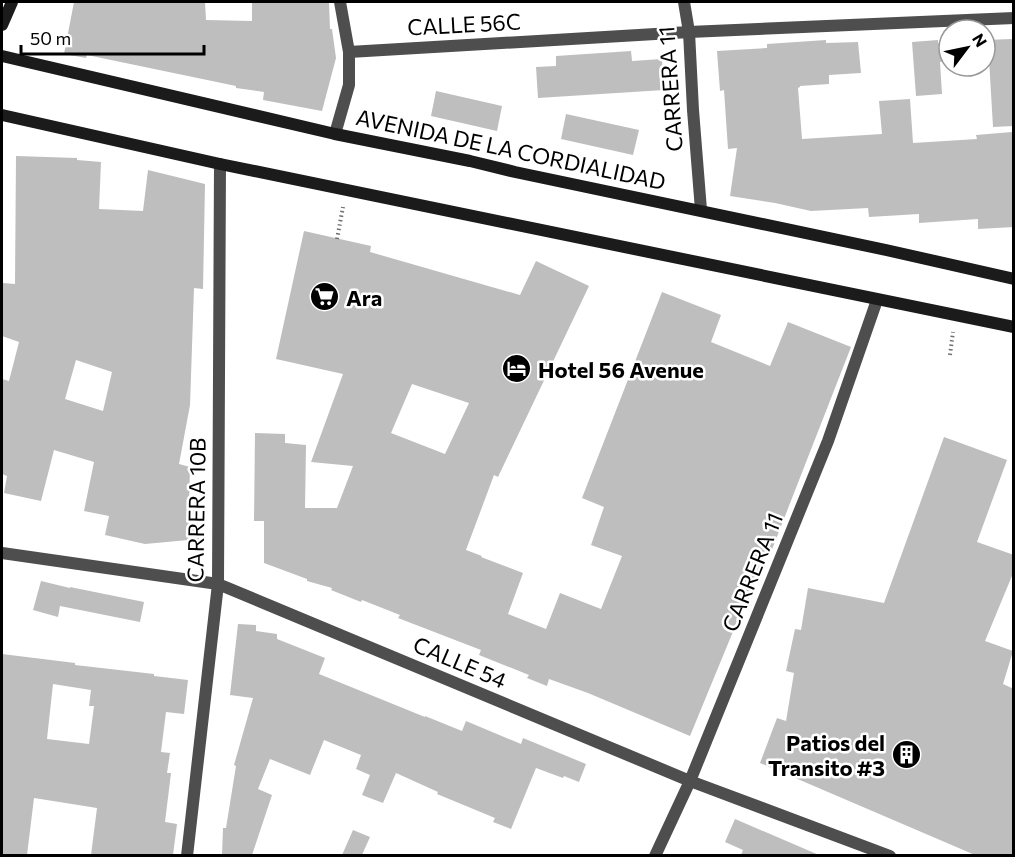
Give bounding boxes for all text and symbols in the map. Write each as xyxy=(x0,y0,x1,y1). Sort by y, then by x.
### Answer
street label: CALLE 56C xyxy=(406,8,522,40)
scale bar xyxy=(21,18,204,56)
north arrow xyxy=(937,18,997,78)
street label: CARRERA 11 xyxy=(652,25,688,153)
text: 50 m xyxy=(30,27,71,49)
text: N xyxy=(969,30,991,50)
street label: AVENIDA DE LA CORDIALIDAD xyxy=(354,103,668,195)
supermarket icon: Ara xyxy=(309,281,341,313)
place label: Ara xyxy=(346,284,382,311)
hotel icon: Hotel 56 Avenue xyxy=(501,353,533,385)
place label: Hotel 56 Avenue xyxy=(538,356,704,383)
street label: CARRERA 10B xyxy=(181,437,211,583)
street label: CARRERA 11 xyxy=(716,509,788,635)
street label: CALLE 54 xyxy=(409,630,511,694)
place label: Patios del Transito #3 xyxy=(768,729,885,781)
building icon: Patios del Transito #3 xyxy=(890,739,922,771)

